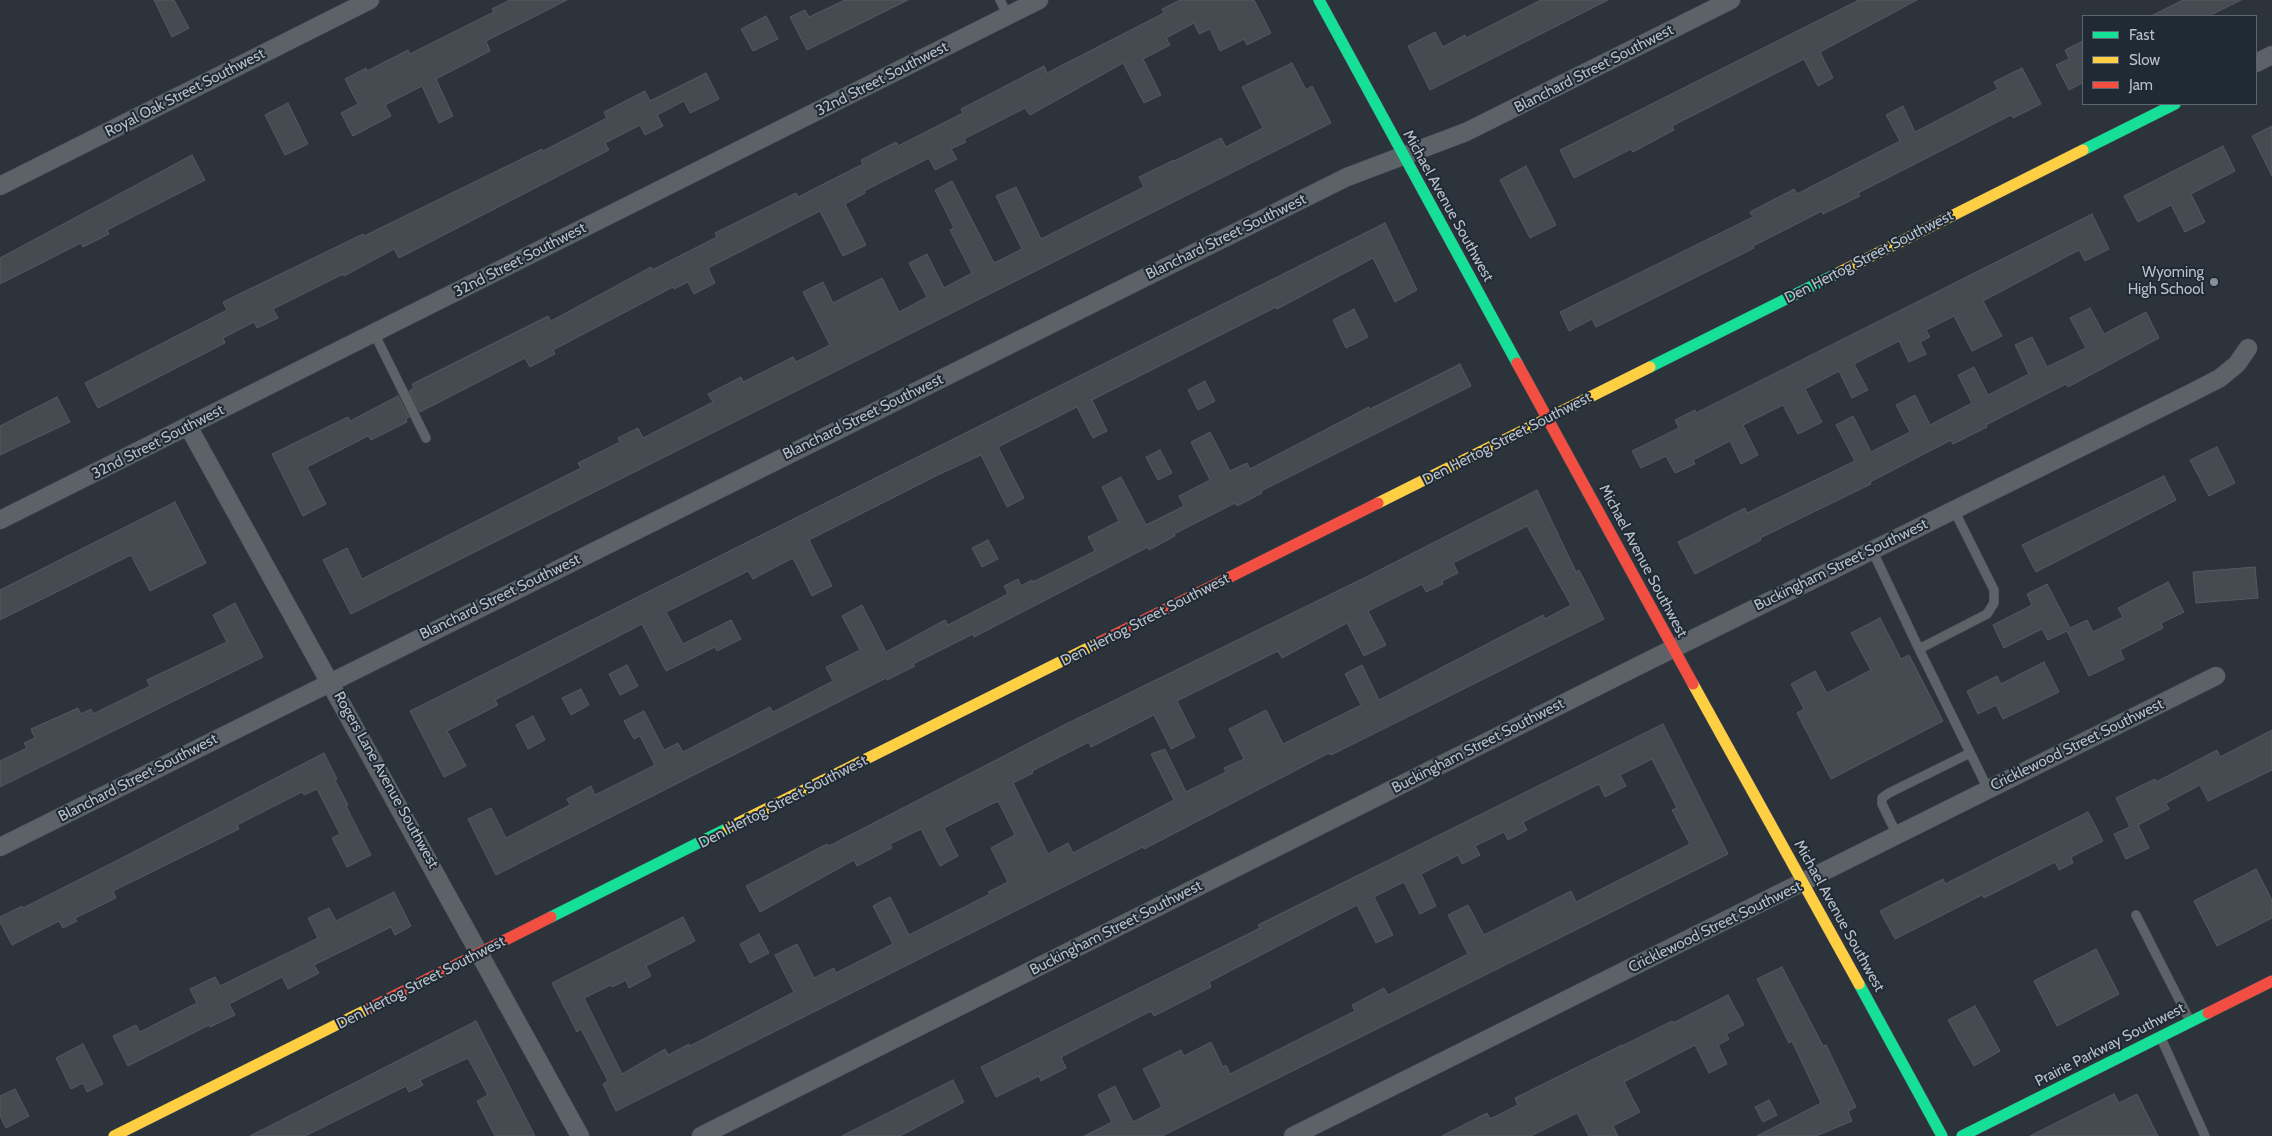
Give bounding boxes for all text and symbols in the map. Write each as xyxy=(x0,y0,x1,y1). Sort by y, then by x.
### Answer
legend xyxy=(2082,15,2257,105)
street label: Blanchard Street Southwest xyxy=(1512,21,1676,117)
text: Fast xyxy=(2129,26,2154,44)
street label: 32nd Street Southwest xyxy=(813,38,951,120)
street label: Royal Oak Street Southwest xyxy=(102,45,268,141)
text: Slow xyxy=(2129,51,2160,69)
text: Jam xyxy=(2129,76,2153,94)
street label: Michael Avenue Southwest xyxy=(1399,127,1497,285)
street label: Blanchard Street Southwest xyxy=(1143,190,1309,284)
street label: Den Hertog Street Southwest xyxy=(1782,207,1956,307)
street label: 32nd Street Southwest xyxy=(451,219,589,301)
place label: Wyoming High School xyxy=(2128,264,2204,299)
marker: Wyoming High School xyxy=(2208,276,2220,288)
street label: Blanchard Street Southwest xyxy=(780,370,946,464)
street label: Den Hertog Street Southwest xyxy=(1420,389,1594,489)
street label: 32nd Street Southwest xyxy=(89,401,227,483)
street label: Michael Avenue Southwest xyxy=(1595,481,1691,641)
street label: Buckingham Street Southwest xyxy=(1751,515,1931,615)
street label: Blanchard Street Southwest xyxy=(417,550,583,644)
street label: Den Hertog Street Southwest xyxy=(1058,570,1232,670)
street label: Rogers Lane Avenue Southwest xyxy=(330,688,442,872)
street label: Buckingham Street Southwest xyxy=(1389,695,1567,797)
street label: Cricklewood Street Southwest xyxy=(1988,695,2166,795)
street label: Blanchard Street Southwest xyxy=(56,730,220,826)
street label: Den Hertog Street Southwest xyxy=(696,752,870,852)
street label: Michael Avenue Southwest xyxy=(1790,837,1888,995)
street label: Buckingham Street Southwest xyxy=(1027,877,1205,979)
street label: Cricklewood Street Southwest xyxy=(1626,877,1804,977)
street label: Den Hertog Street Southwest xyxy=(334,933,508,1033)
street label: Prairie Parkway Southwest xyxy=(2032,999,2188,1091)

